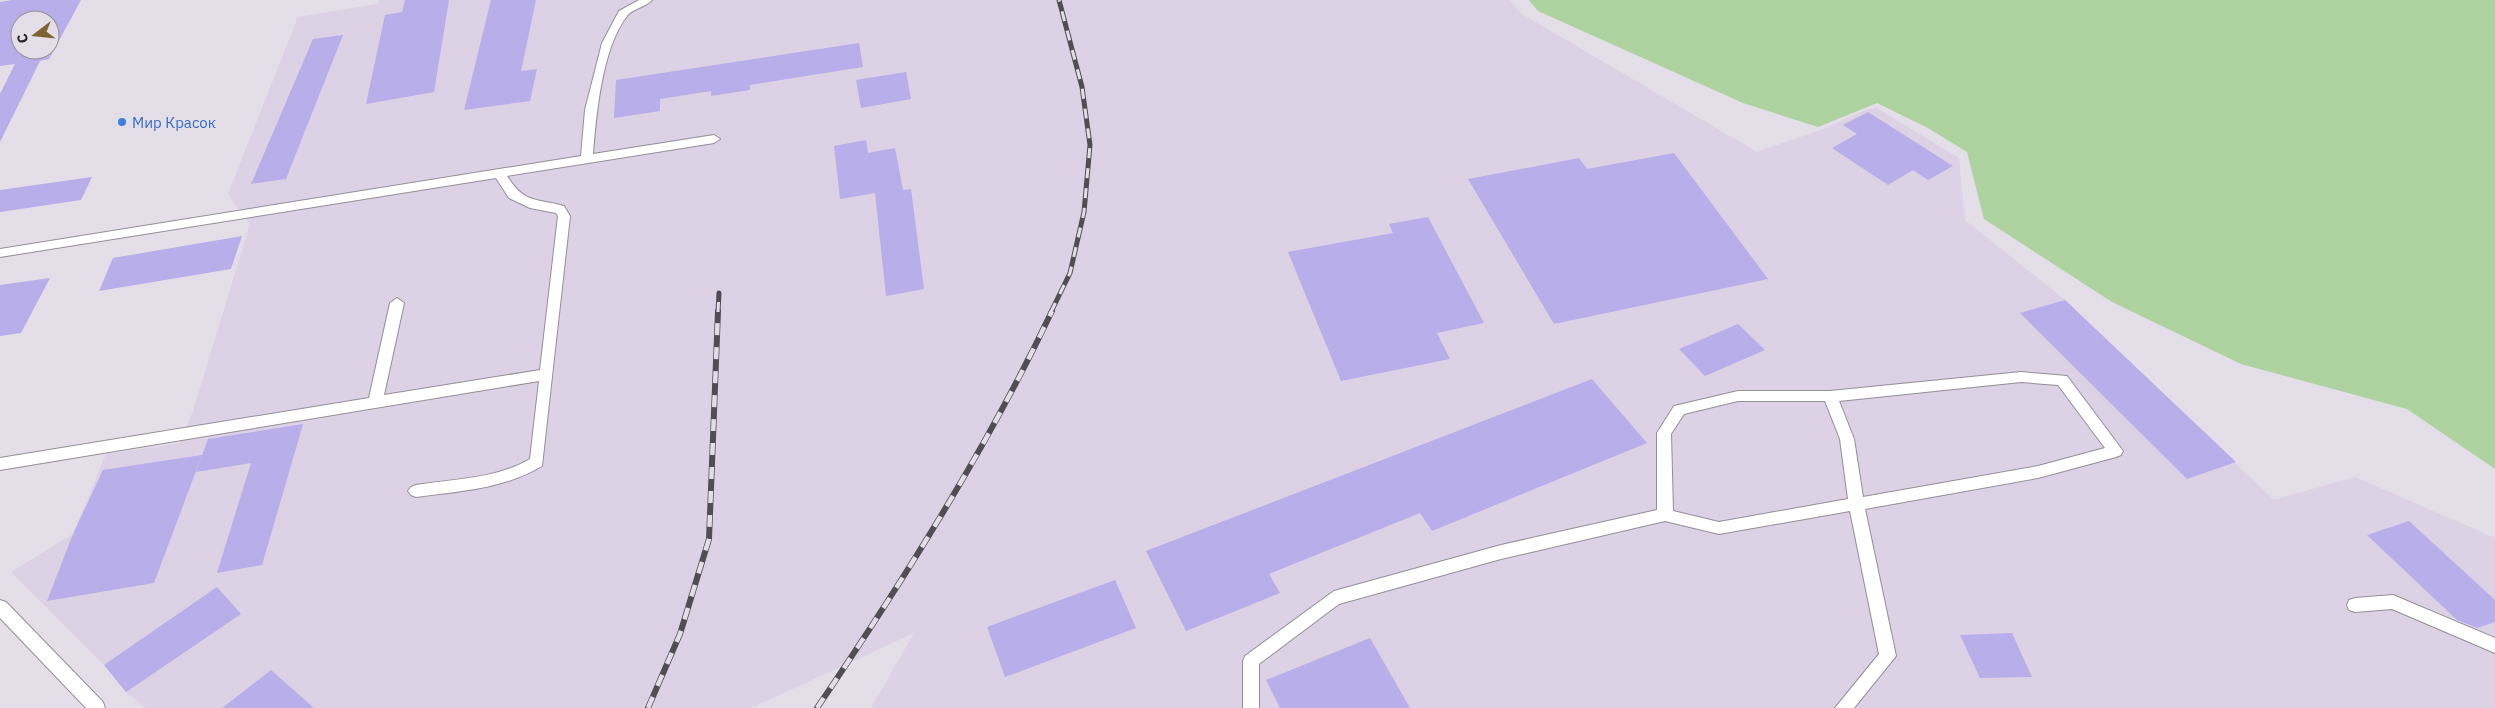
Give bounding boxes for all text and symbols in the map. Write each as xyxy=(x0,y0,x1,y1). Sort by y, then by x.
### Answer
north arrow xyxy=(10,10,60,60)
text: С xyxy=(13,32,32,45)
place label: Мир Красок xyxy=(132,113,216,132)
marker: Мир Красок xyxy=(116,116,128,128)

